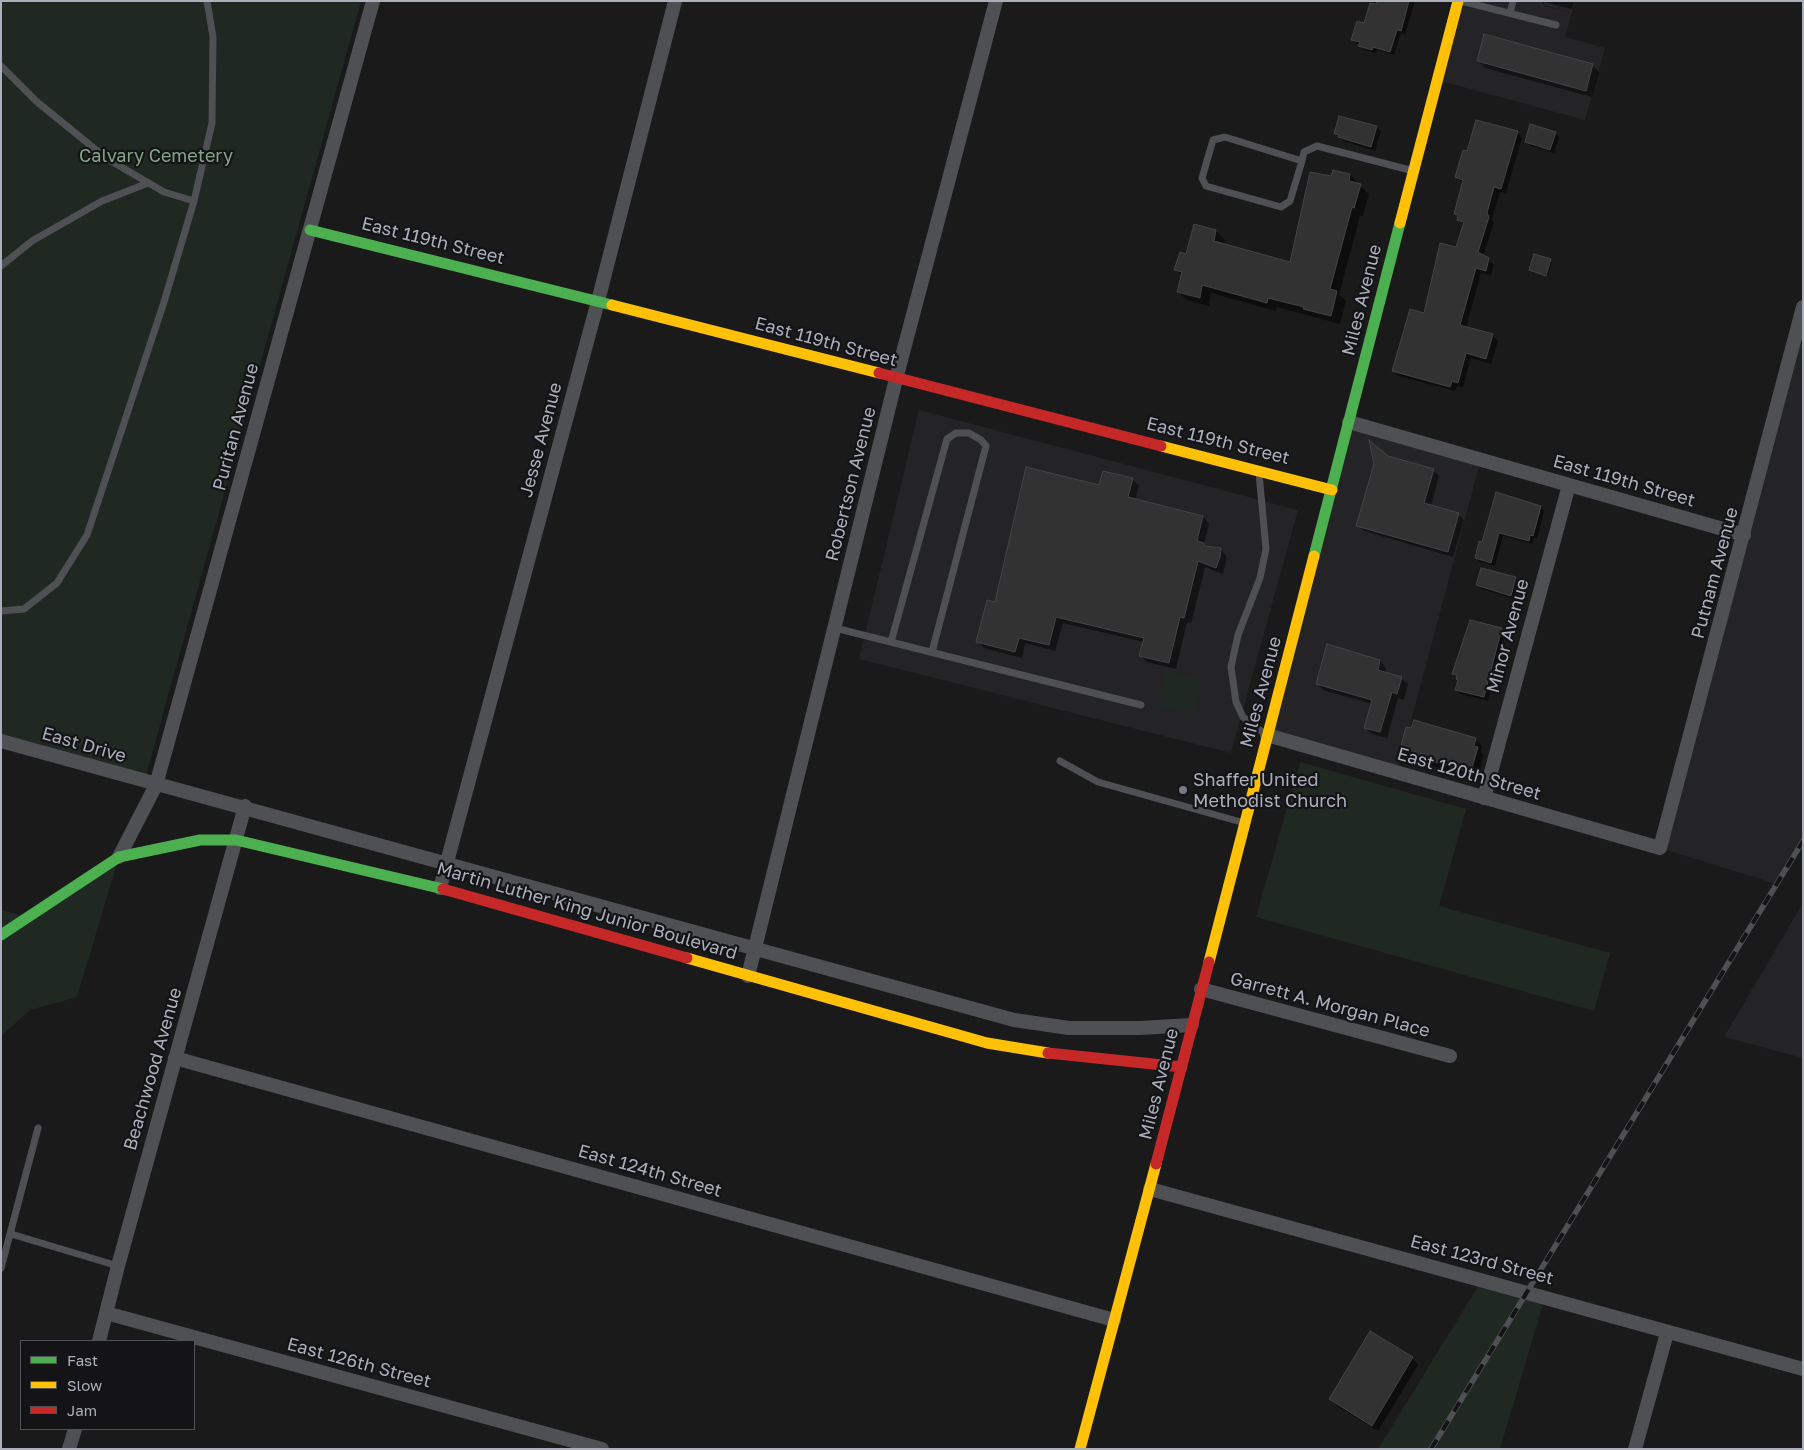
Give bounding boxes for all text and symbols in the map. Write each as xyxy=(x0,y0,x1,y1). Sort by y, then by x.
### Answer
park label: Calvary Cemetery xyxy=(79,145,233,167)
street label: East 119th Street xyxy=(359,213,507,269)
street label: Miles Avenue xyxy=(1338,242,1386,358)
street label: East 119th Street xyxy=(752,313,900,371)
street label: Puritan Avenue xyxy=(209,361,263,493)
street label: Jesse Avenue xyxy=(515,380,567,500)
street label: Robertson Avenue xyxy=(821,405,881,563)
street label: East 119th Street xyxy=(1144,413,1292,469)
street label: East 119th Street xyxy=(1551,450,1697,512)
street label: Putnam Avenue xyxy=(1687,505,1743,641)
street label: Minor Avenue xyxy=(1482,577,1534,695)
street label: Miles Avenue xyxy=(1236,634,1286,750)
street label: East Drive xyxy=(39,723,129,767)
street label: East 120th Street xyxy=(1395,743,1543,805)
place label: Shaffer United Methodist Church xyxy=(1193,769,1347,812)
marker: Shaffer United Methodist Church xyxy=(1177,784,1189,796)
street label: Martin Luther King Junior Boulevard xyxy=(434,858,740,964)
street label: Garrett A. Morgan Place xyxy=(1228,968,1432,1042)
street label: Beachwood Avenue xyxy=(119,985,187,1153)
street label: Miles Avenue xyxy=(1135,1026,1183,1142)
street label: East 124th Street xyxy=(576,1140,724,1202)
street label: East 123rd Street xyxy=(1408,1230,1556,1290)
street label: East 126th Street xyxy=(285,1333,433,1393)
legend xyxy=(20,1340,195,1430)
text: Fast xyxy=(67,1351,98,1369)
text: Slow xyxy=(67,1376,102,1394)
text: Jam xyxy=(67,1401,97,1419)

